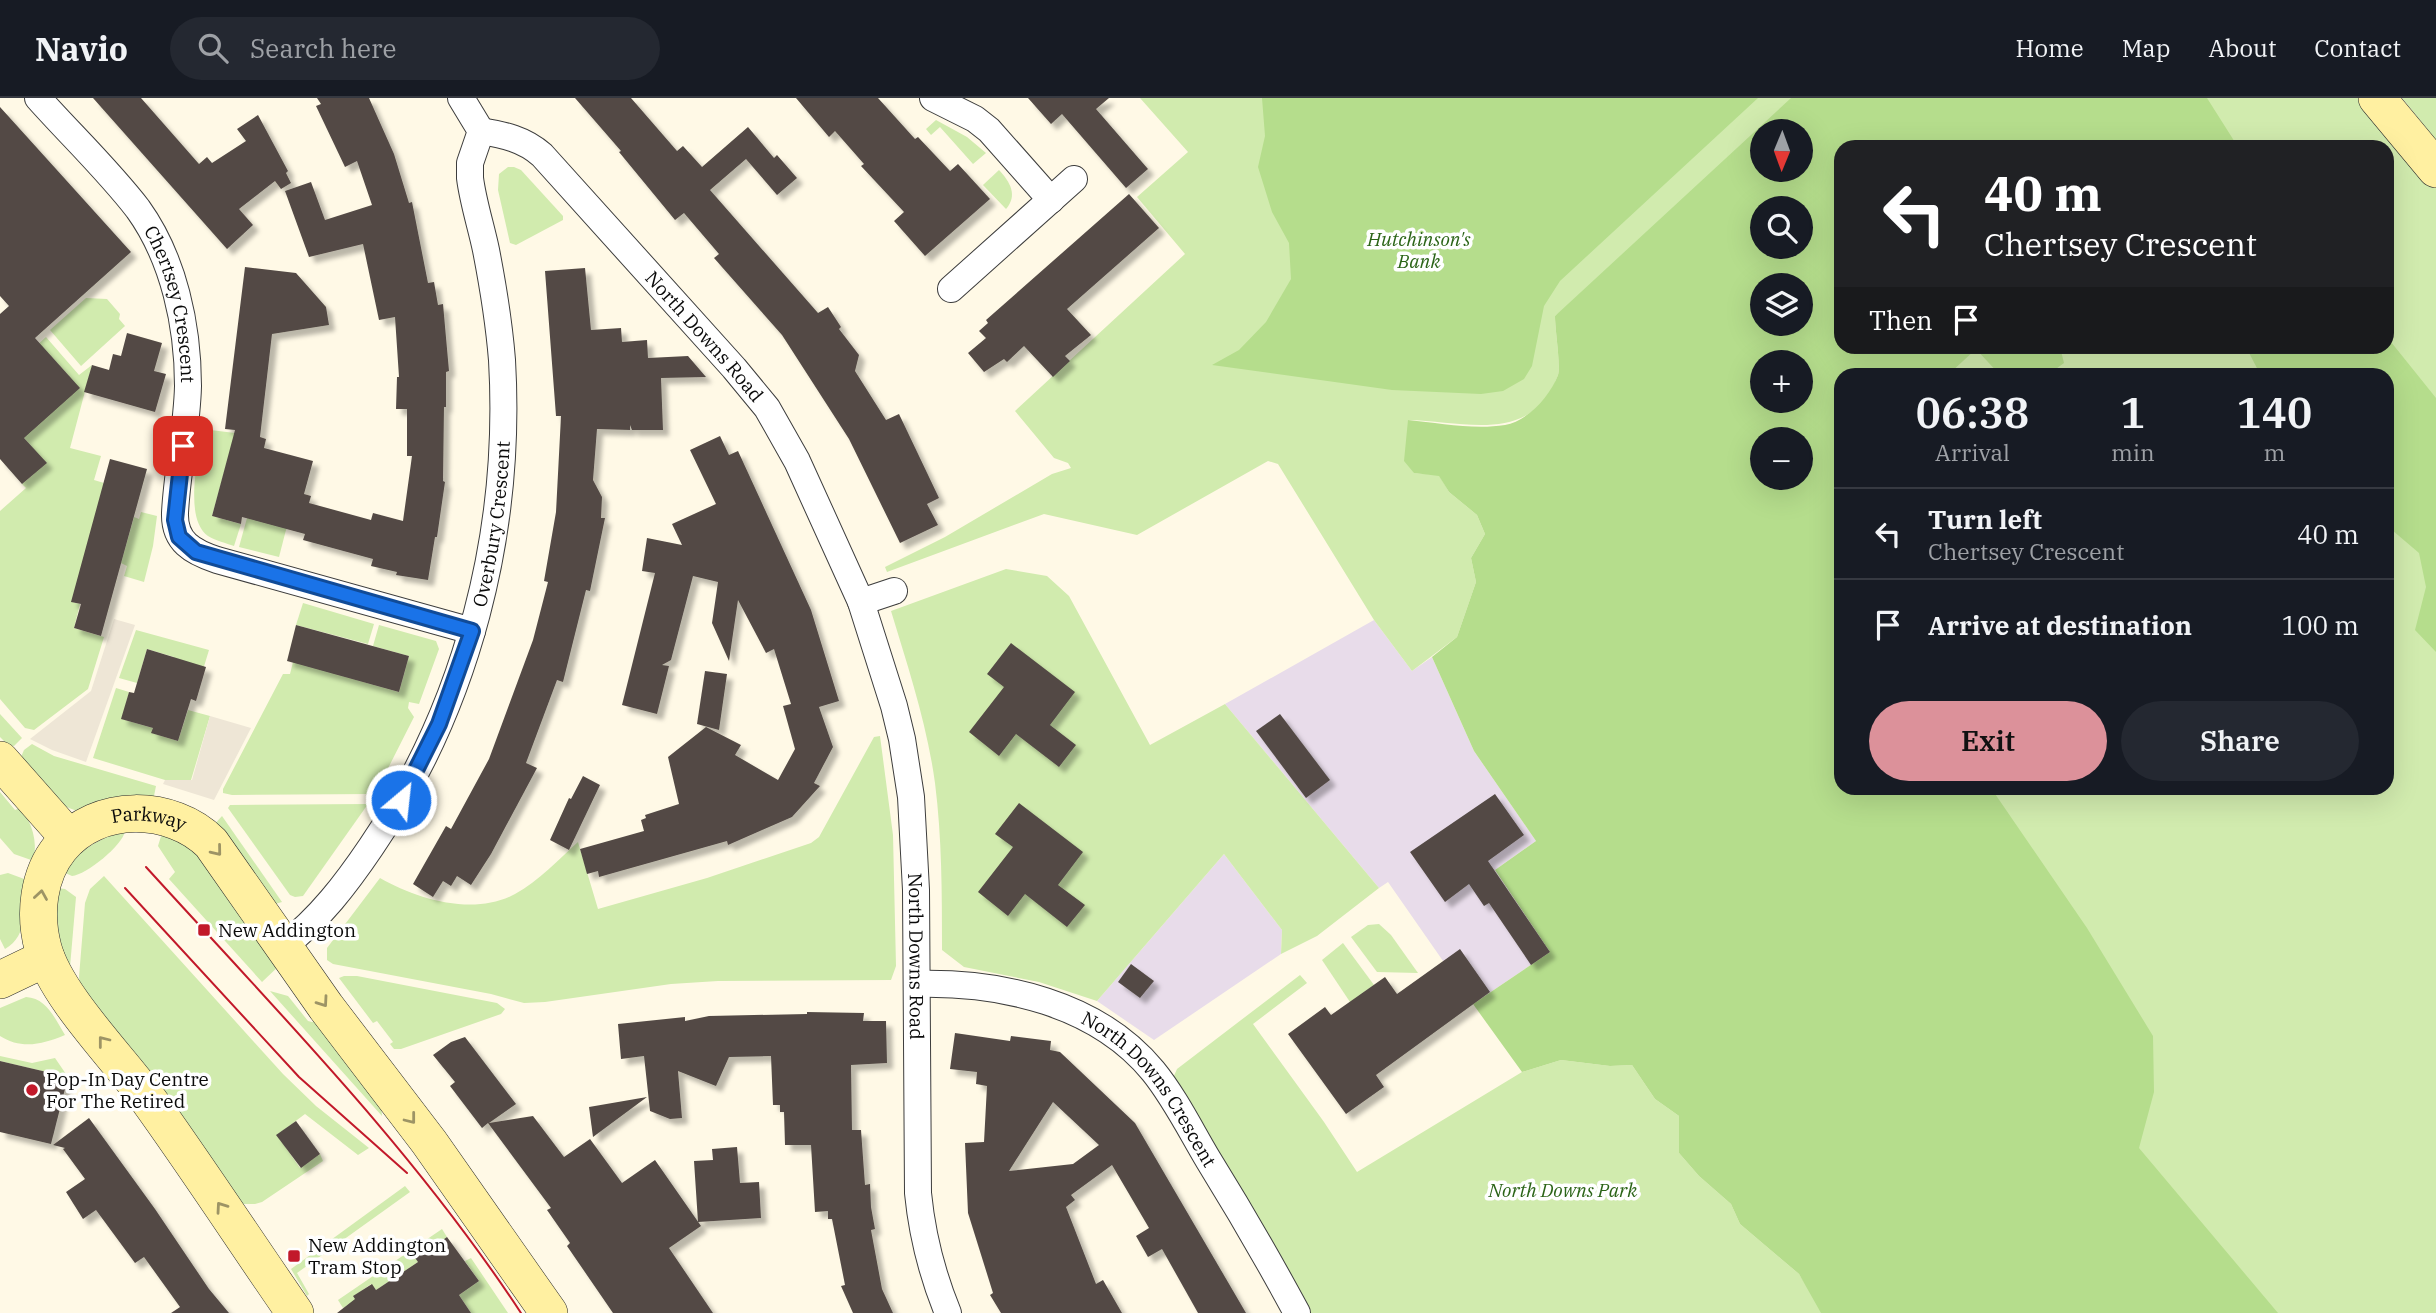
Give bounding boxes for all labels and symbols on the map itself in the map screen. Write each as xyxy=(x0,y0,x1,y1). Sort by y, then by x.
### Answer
north arrow xyxy=(1750,119,1813,182)
street label: Chertsey Crescent xyxy=(139,221,200,383)
park label: Hutchinson's Bank xyxy=(1366,227,1471,273)
street label: North Downs Road xyxy=(640,266,769,407)
pin xyxy=(153,416,213,476)
street label: Overbury Crescent xyxy=(467,440,515,609)
position arrow xyxy=(364,763,438,837)
street label: Parkway xyxy=(109,802,191,836)
one-way arrow xyxy=(209,844,222,856)
street label: North Downs Road xyxy=(903,872,929,1040)
one-way arrow xyxy=(33,889,48,900)
place label: New Addington xyxy=(218,918,356,942)
marker: New Addington xyxy=(196,922,212,938)
one-way arrow xyxy=(315,994,327,1007)
street label: North Downs Crescent xyxy=(1078,1006,1222,1172)
one-way arrow xyxy=(98,1037,111,1049)
place label: Pop-In Day Centre For The Retired xyxy=(46,1067,209,1113)
marker: Pop-In Day Centre For The Retired xyxy=(24,1082,40,1098)
one-way arrow xyxy=(403,1112,416,1124)
park label: North Downs Park xyxy=(1488,1178,1638,1202)
one-way arrow xyxy=(217,1202,229,1215)
place label: New Addington Tram Stop xyxy=(308,1233,446,1279)
marker: New Addington Tram Stop xyxy=(286,1248,302,1264)

